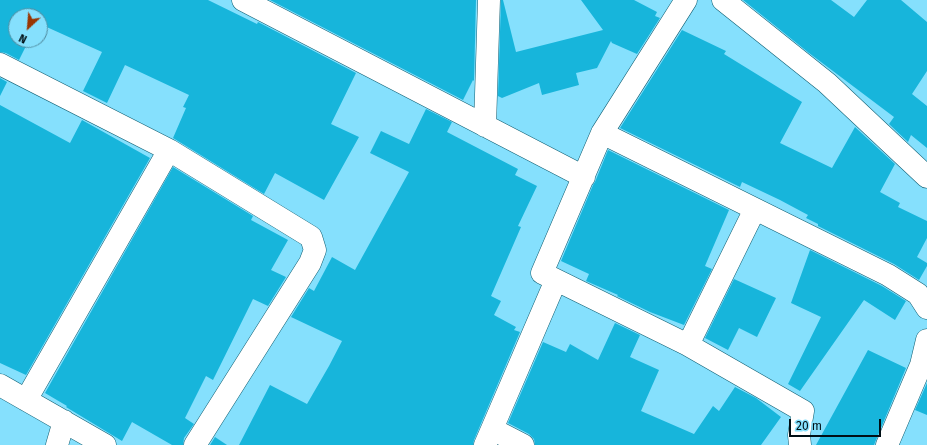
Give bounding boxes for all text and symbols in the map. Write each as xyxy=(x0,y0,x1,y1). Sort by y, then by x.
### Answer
north arrow xyxy=(8,8,48,48)
text: N xyxy=(17,31,29,46)
scale bar xyxy=(791,411,883,437)
text: 20 m xyxy=(796,419,822,433)

